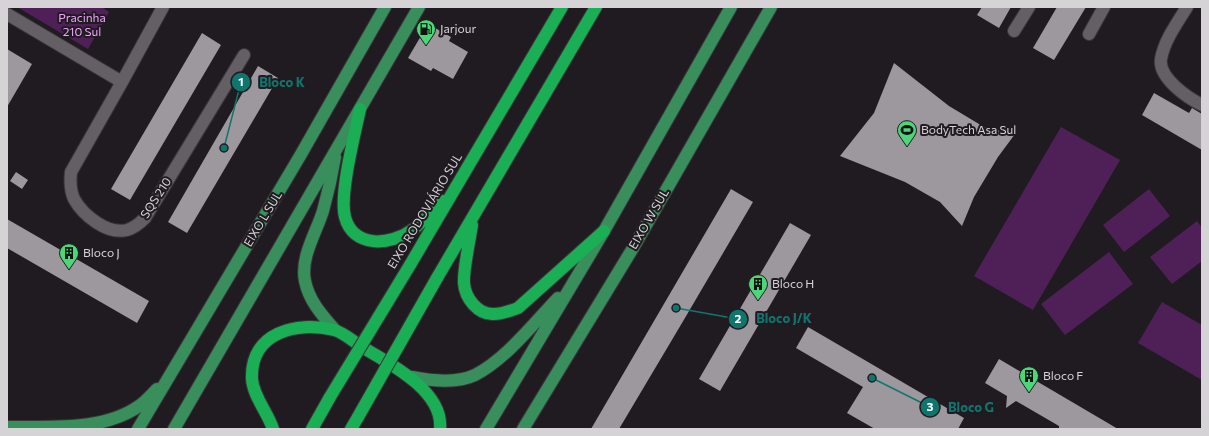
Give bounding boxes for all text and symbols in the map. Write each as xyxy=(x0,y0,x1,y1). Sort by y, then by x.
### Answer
park label: Pracinha 210 Sul xyxy=(58,10,106,38)
fuel station icon: Jarjour xyxy=(415,18,437,46)
place label: Jarjour xyxy=(440,21,476,36)
callout: Bloco K xyxy=(231,70,313,95)
text: 1 xyxy=(238,74,244,88)
text: Bloco K xyxy=(259,74,305,90)
sports icon: BodyTech Asa Sul xyxy=(896,119,918,147)
place label: BodyTech Asa Sul xyxy=(921,122,1016,136)
street label: EIXO RODOVIÁRIO SUL xyxy=(384,150,464,271)
street label: SQS 210 xyxy=(137,174,174,220)
street label: EIXO W SUL xyxy=(625,186,671,251)
street label: EIXO L SUL xyxy=(240,188,284,249)
building icon: Bloco J xyxy=(58,242,80,270)
place label: Bloco J xyxy=(83,245,120,260)
building icon: Bloco H xyxy=(747,273,769,301)
place label: Bloco H xyxy=(772,276,814,290)
callout: Bloco J/K xyxy=(728,306,820,331)
text: Bloco J/K xyxy=(756,310,812,326)
text: 2 xyxy=(735,311,742,325)
building icon: Bloco F xyxy=(1018,365,1040,393)
place label: Bloco F xyxy=(1043,368,1083,382)
callout: Bloco G xyxy=(920,394,1002,419)
text: 3 xyxy=(927,399,934,413)
text: Bloco G xyxy=(948,399,994,415)

